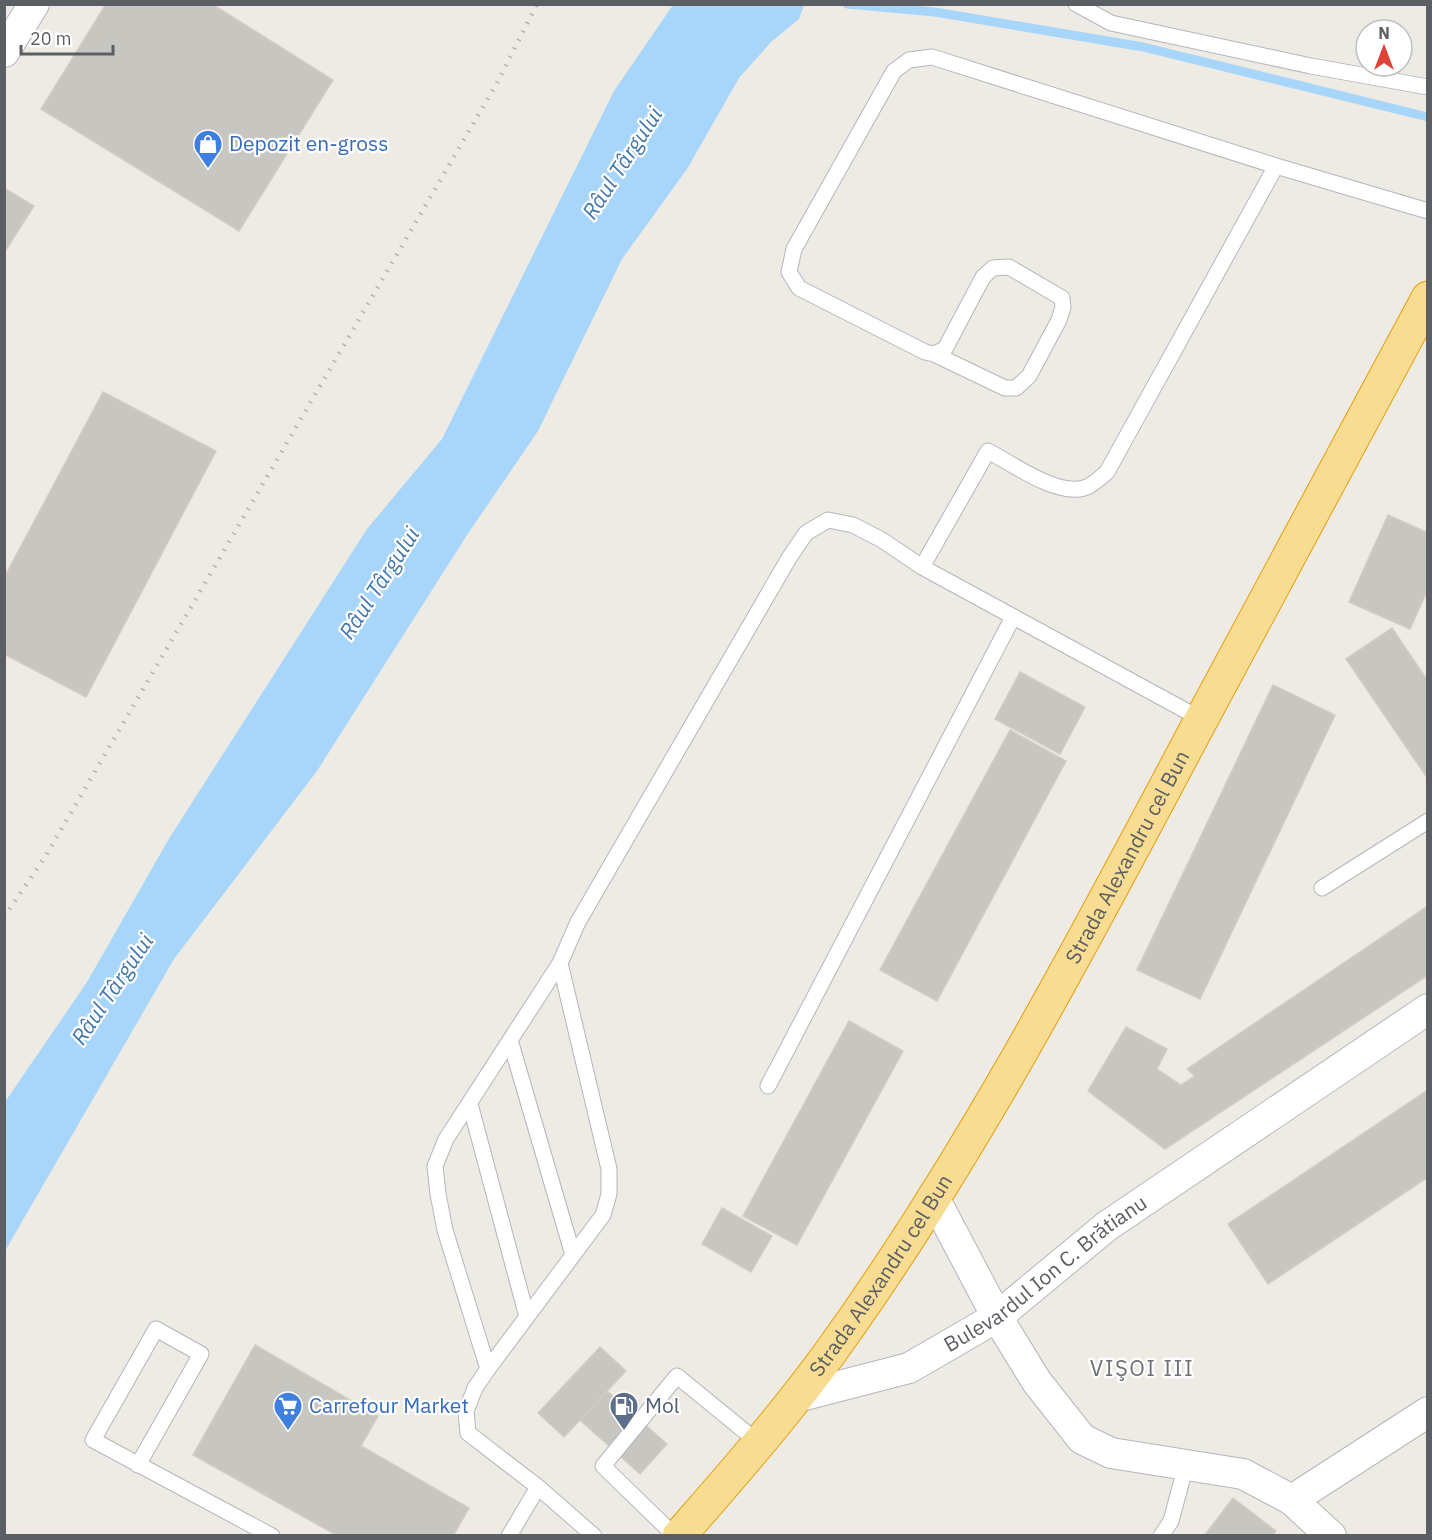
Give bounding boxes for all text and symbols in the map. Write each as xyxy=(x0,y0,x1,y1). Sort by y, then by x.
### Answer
scale bar xyxy=(21,18,112,56)
north arrow xyxy=(1354,18,1414,78)
text: N xyxy=(1378,23,1390,43)
text: 20 m xyxy=(30,27,72,50)
water label: Râul Târgului xyxy=(575,101,669,224)
shop icon: Depozit en-gross xyxy=(192,128,224,170)
place label: Depozit en-gross xyxy=(229,129,388,157)
water label: Râul Târgului xyxy=(332,521,426,644)
street label: Strada Alexandru cel Bun xyxy=(1058,745,1195,968)
water label: Râul Târgului xyxy=(64,927,159,1050)
street label: Strada Alexandru cel Bun xyxy=(802,1169,958,1382)
street label: Bulevardul Ion C. Brătianu xyxy=(938,1188,1152,1358)
district label: VIŞOI III xyxy=(1090,1353,1194,1382)
supermarket icon: Carrefour Market xyxy=(272,1390,304,1432)
fuel station icon: Mol xyxy=(608,1390,640,1432)
place label: Carrefour Market xyxy=(309,1391,469,1419)
place label: Mol xyxy=(645,1391,680,1419)

